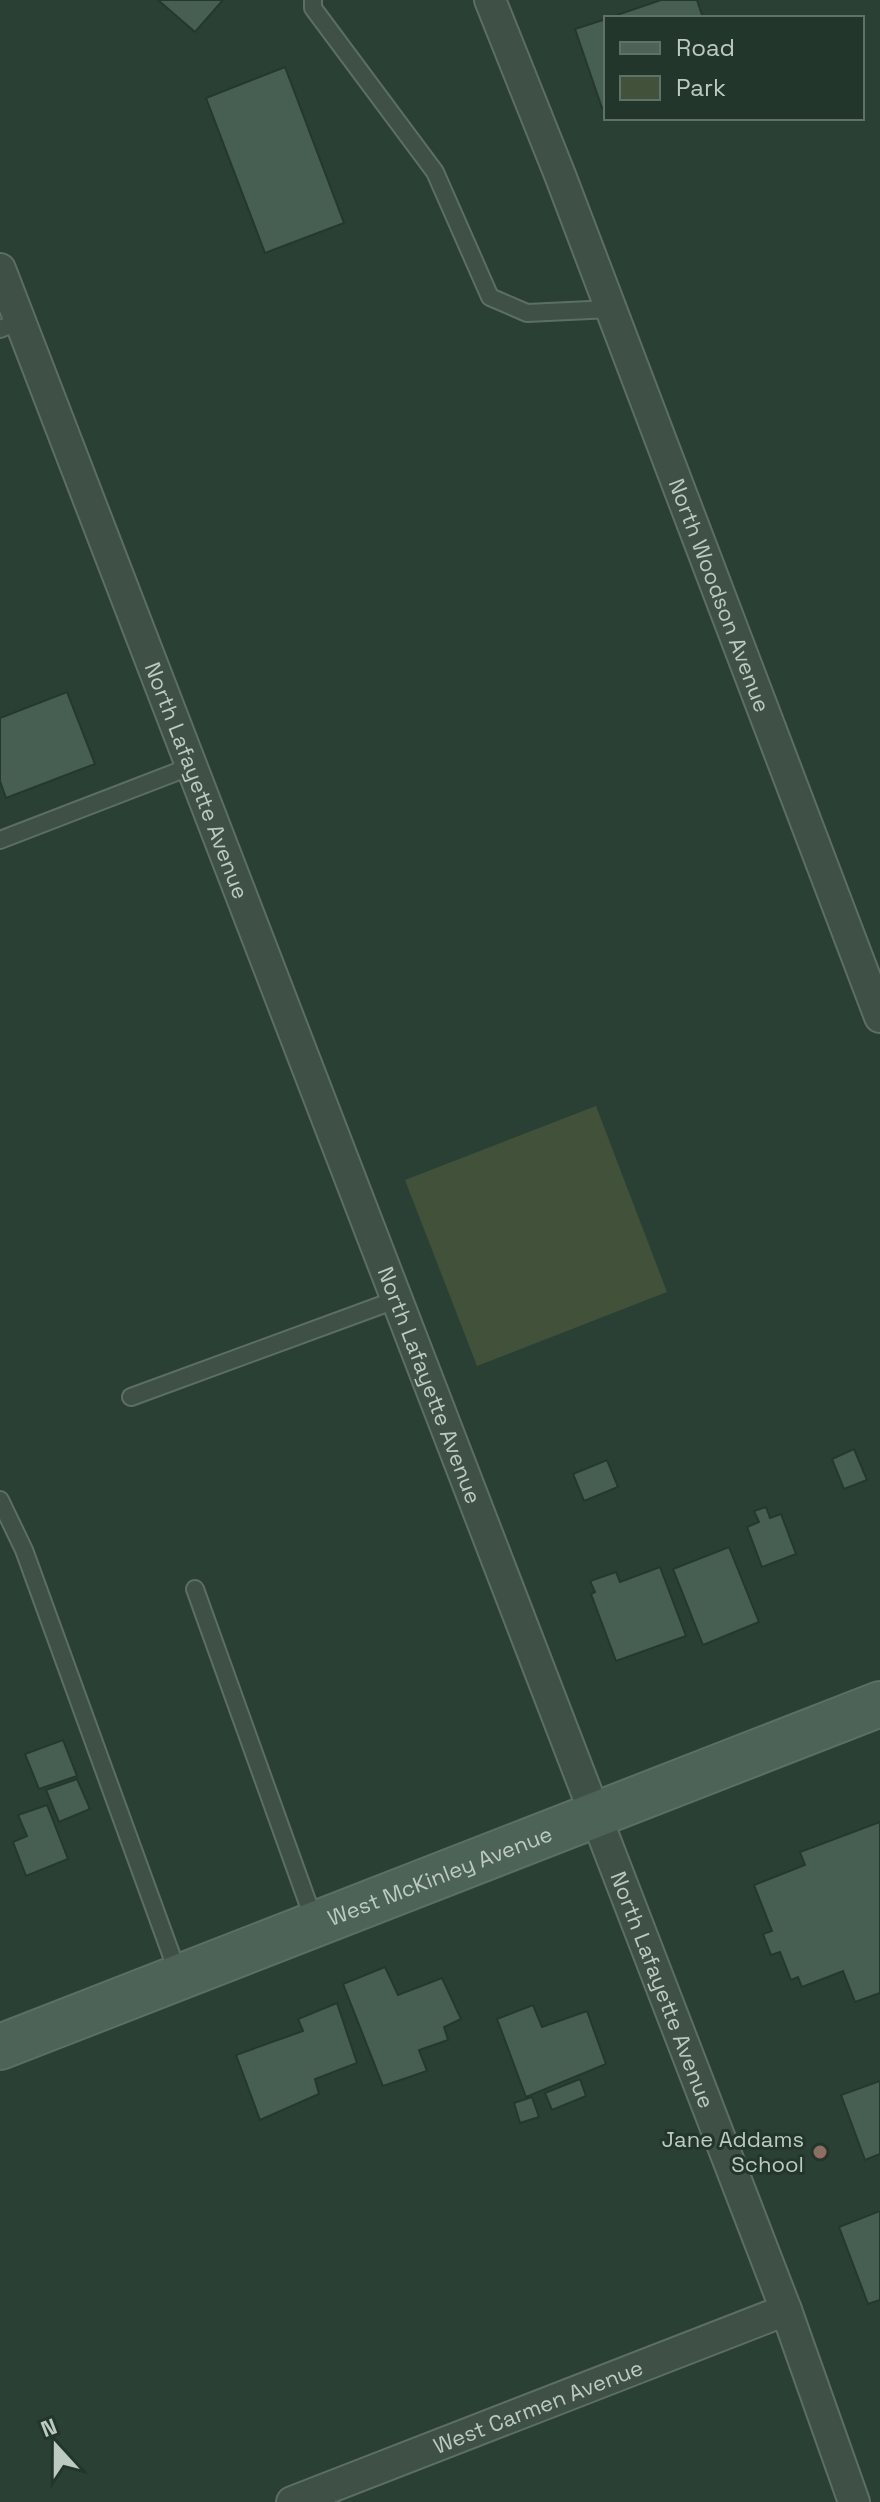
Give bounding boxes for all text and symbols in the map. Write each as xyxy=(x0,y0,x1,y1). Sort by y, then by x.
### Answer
legend xyxy=(604,16,864,120)
text: Road xyxy=(676,32,735,63)
text: Park xyxy=(676,72,726,103)
street label: North Woodson Avenue xyxy=(663,474,777,716)
street label: North Lafayette Avenue xyxy=(139,658,255,903)
street label: North Lafayette Avenue xyxy=(372,1263,488,1507)
street label: West McKinley Avenue xyxy=(324,1819,556,1932)
street label: North Lafayette Avenue xyxy=(604,1867,721,2112)
place label: Jane Addams School xyxy=(662,2125,804,2178)
marker: Jane Addams School xyxy=(811,2143,829,2161)
street label: West Carmen Avenue xyxy=(429,2353,647,2460)
north arrow xyxy=(16,2406,96,2486)
text: N xyxy=(37,2412,61,2443)

